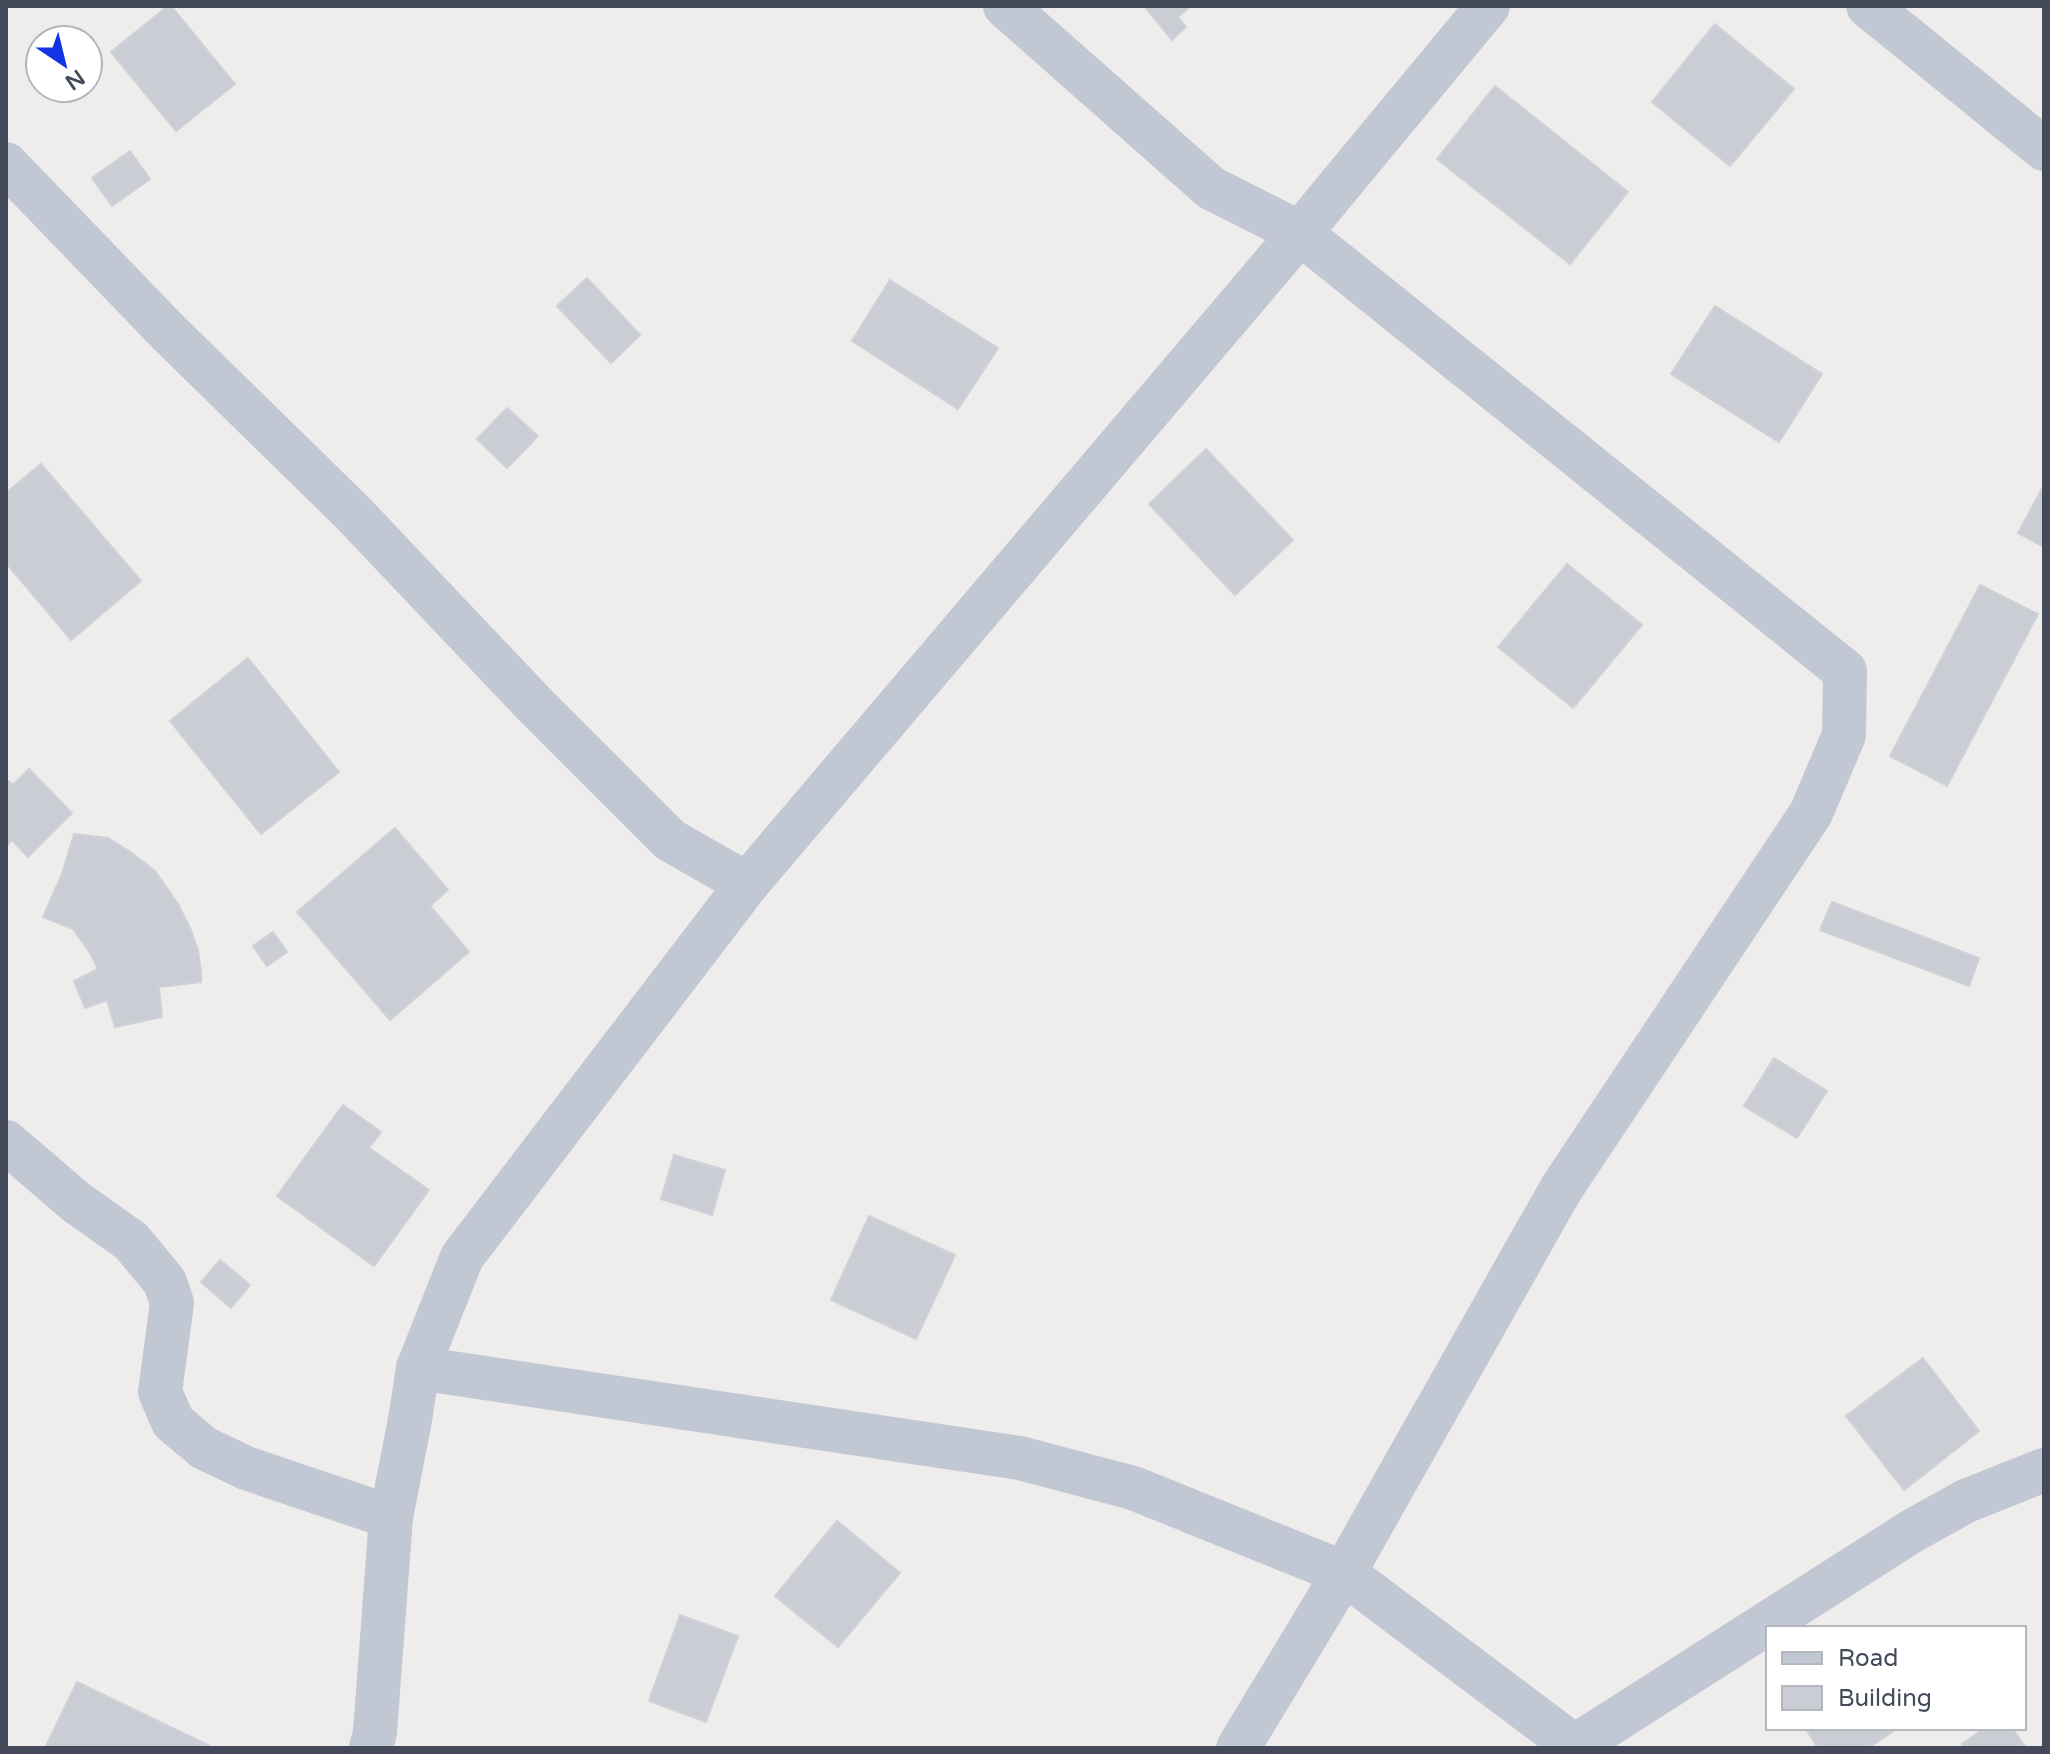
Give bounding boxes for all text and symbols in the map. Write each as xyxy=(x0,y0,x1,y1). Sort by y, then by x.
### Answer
north arrow xyxy=(24,24,104,104)
text: N xyxy=(60,64,90,95)
legend xyxy=(1766,1626,2026,1730)
text: Road xyxy=(1838,1644,1898,1673)
text: Building xyxy=(1838,1684,1932,1713)

